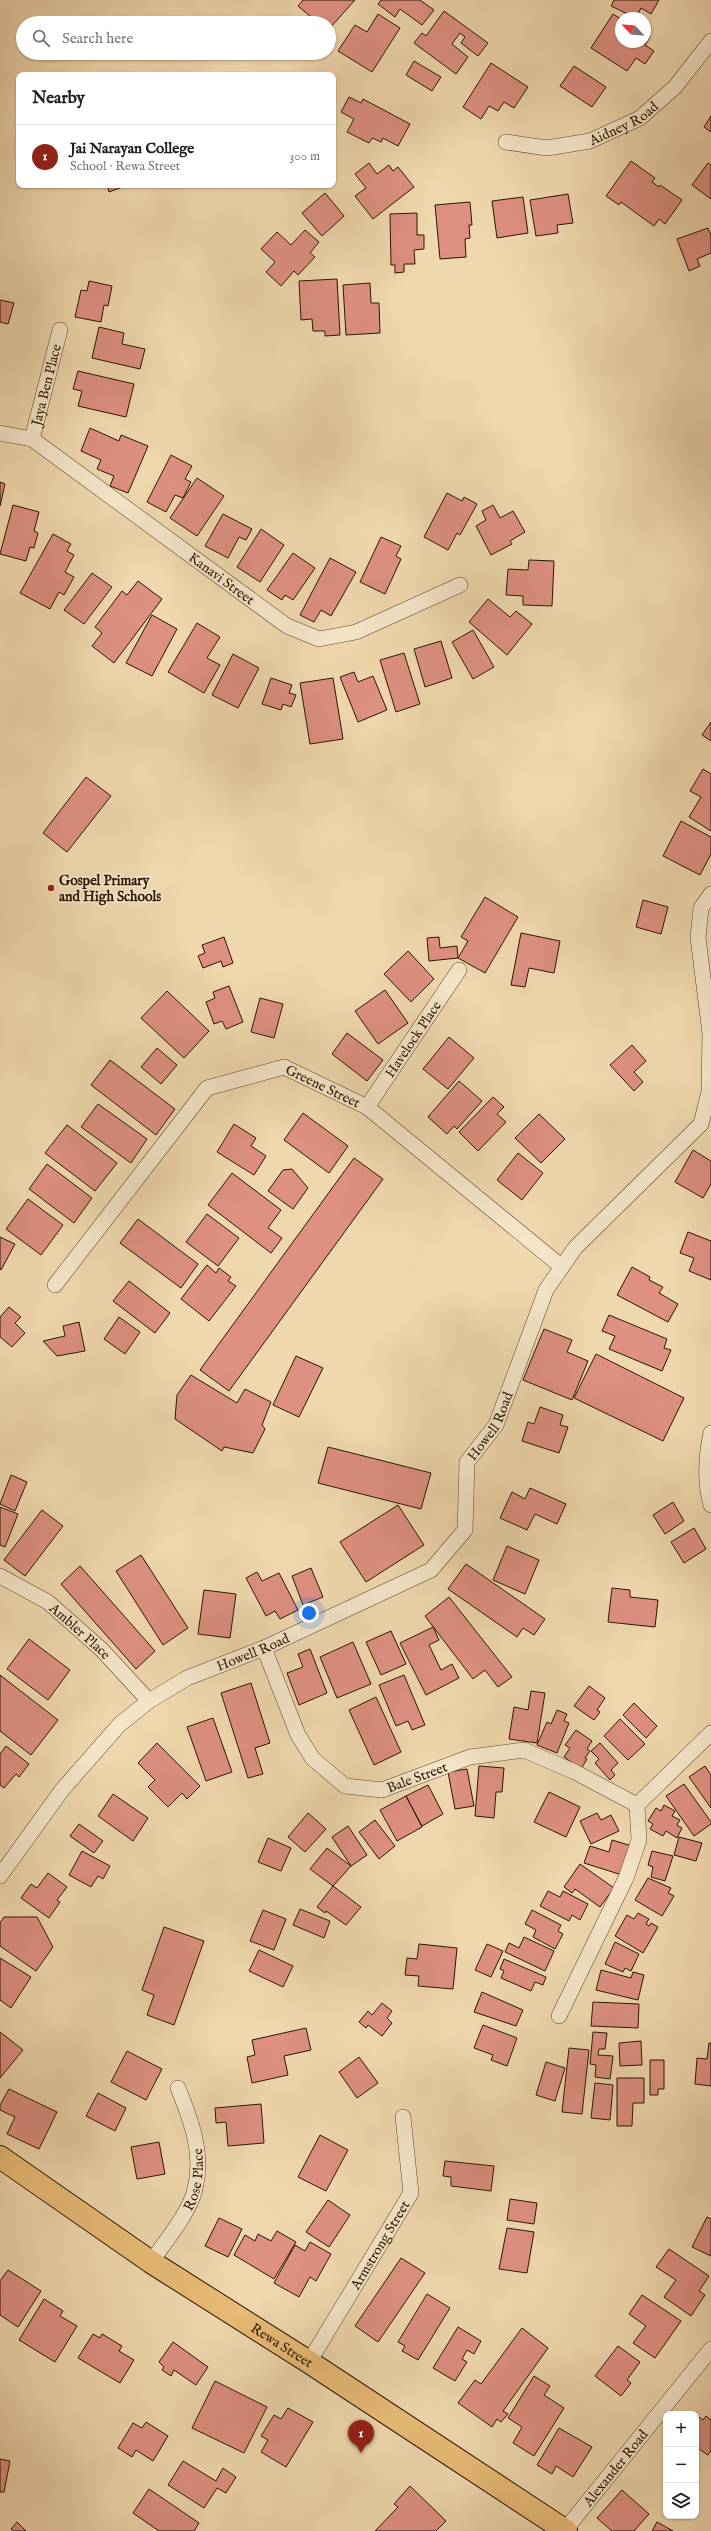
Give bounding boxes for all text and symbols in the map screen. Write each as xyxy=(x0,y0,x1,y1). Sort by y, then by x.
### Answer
north arrow xyxy=(615,12,651,48)
search box xyxy=(16,16,336,60)
icon: search xyxy=(30,27,52,49)
text: Search here xyxy=(62,29,133,48)
text: Nearby xyxy=(32,88,85,109)
street label: Aidney Road xyxy=(586,98,663,151)
text: Jai Narayan College xyxy=(70,139,194,158)
text: 1 xyxy=(43,148,47,165)
text: 300 m xyxy=(289,148,320,165)
text: School · Rewa Street xyxy=(70,158,180,175)
street label: Jaya Ben Place xyxy=(27,342,66,430)
street label: Kanavi Street xyxy=(185,549,258,609)
place label: Gospel Primary and High Schools xyxy=(59,872,161,906)
marker: Gospel Primary and High Schools xyxy=(46,883,56,893)
street label: Havelock Place xyxy=(381,997,446,1081)
street label: Greene Street xyxy=(282,1061,363,1112)
street label: Howell Road xyxy=(464,1389,518,1465)
street label: Ambler Place xyxy=(44,1599,115,1664)
your location xyxy=(299,1603,319,1623)
street label: Howell Road xyxy=(214,1629,293,1676)
street label: Bale Street xyxy=(384,1758,450,1797)
street label: Rose Place xyxy=(180,2147,208,2214)
street label: Armstrong Street xyxy=(346,2197,414,2294)
street label: Rewa Street xyxy=(247,2319,316,2372)
map controls xyxy=(663,2411,699,2519)
button: + xyxy=(663,2411,699,2447)
pin: 1 xyxy=(348,2420,374,2453)
street label: Alexander Road xyxy=(579,2426,653,2511)
button: − xyxy=(663,2447,699,2483)
button: layers xyxy=(663,2483,699,2519)

